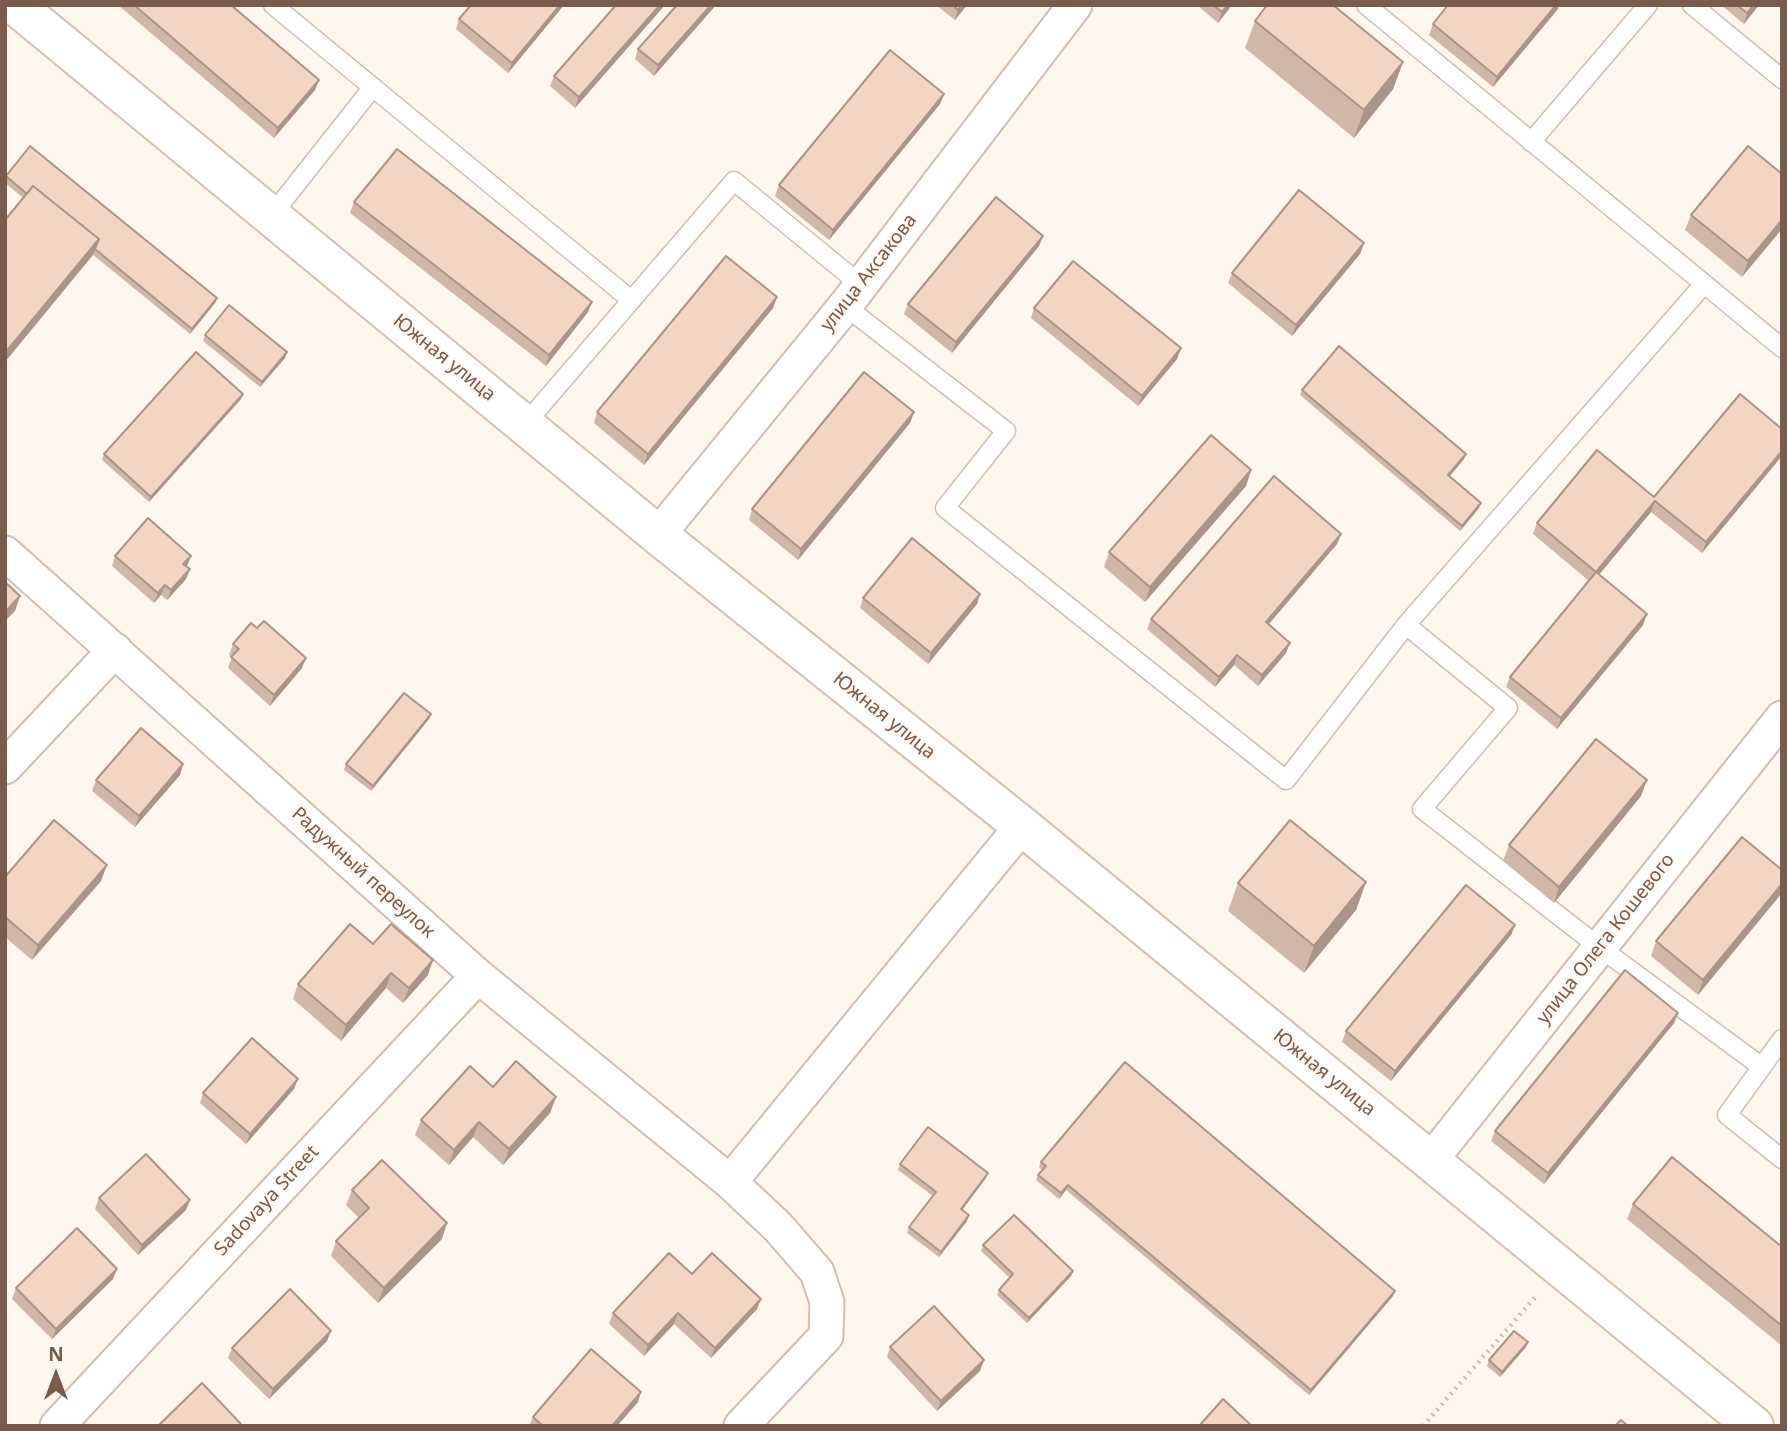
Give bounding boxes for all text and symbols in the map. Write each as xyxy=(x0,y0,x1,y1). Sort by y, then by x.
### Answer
street label: улица Аксакова xyxy=(816,210,922,336)
street label: Южная улица xyxy=(388,310,500,406)
street label: Южная улица xyxy=(828,668,940,764)
street label: Радужный переулок xyxy=(287,803,439,943)
street label: улица Олега Кошевого xyxy=(1532,849,1680,1029)
street label: Южная улица xyxy=(1268,1025,1380,1121)
street label: Sadovaya Street xyxy=(210,1141,324,1261)
north arrow xyxy=(21,1340,91,1410)
text: N xyxy=(48,1341,64,1367)

